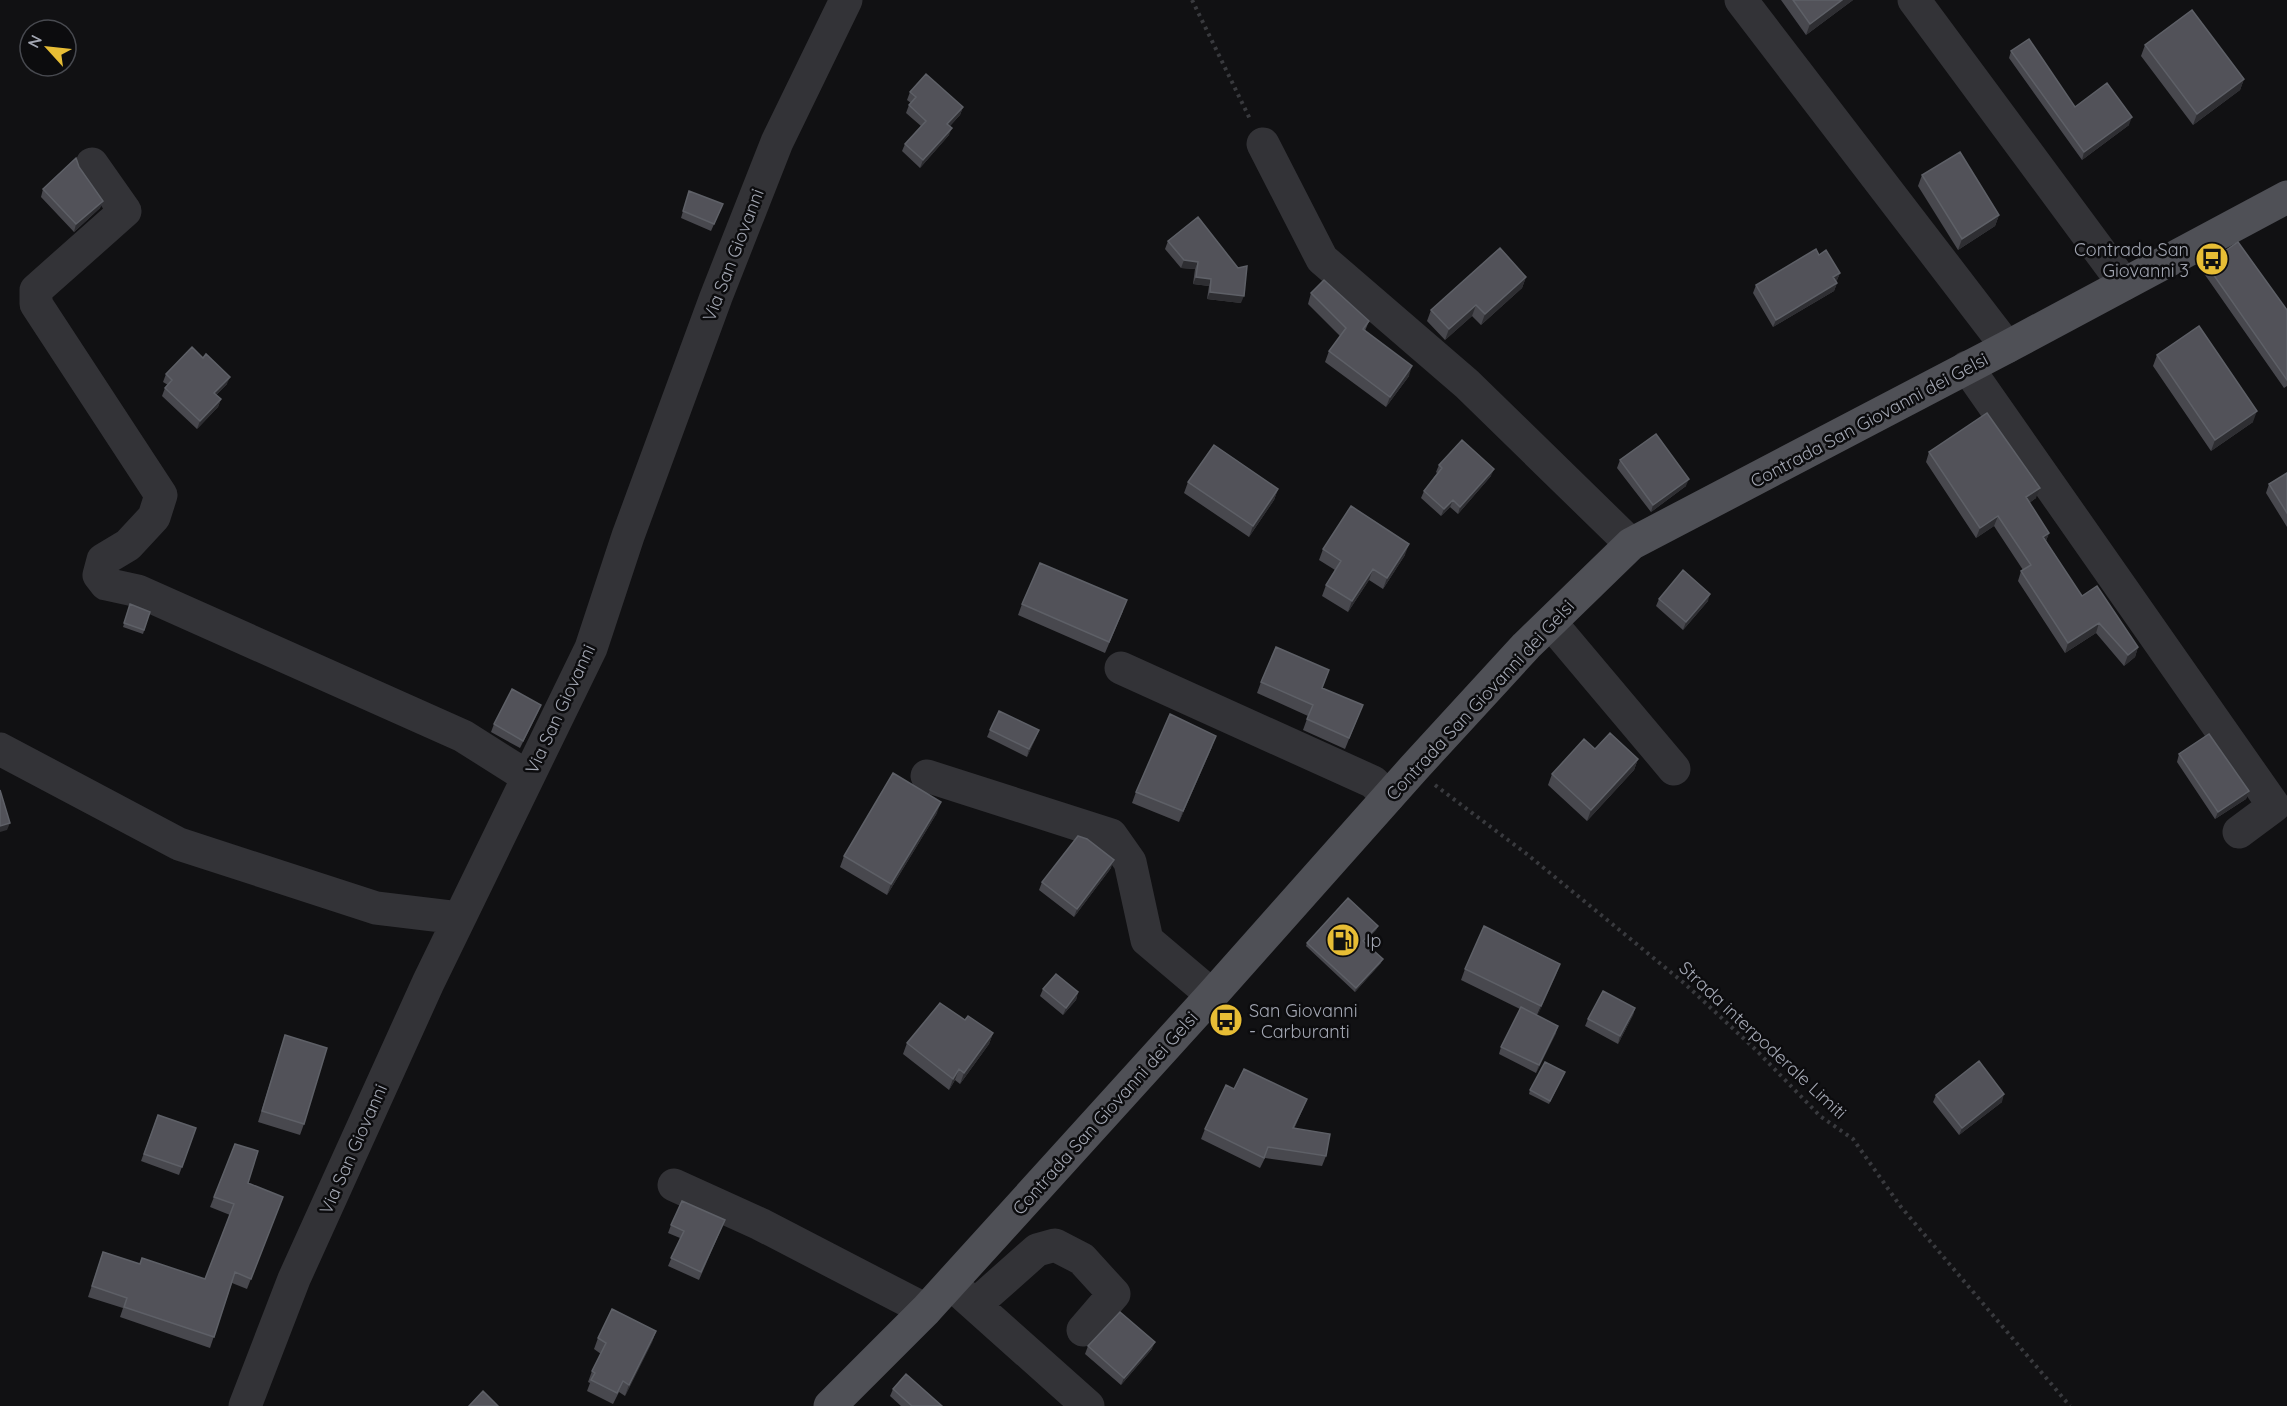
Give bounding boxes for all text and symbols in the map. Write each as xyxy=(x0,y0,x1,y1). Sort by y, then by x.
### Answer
north arrow xyxy=(18,18,78,78)
text: N xyxy=(23,31,46,51)
street label: Via San Giovanni xyxy=(697,185,769,325)
place label: Contrada San Giovanni 3 xyxy=(2074,238,2189,282)
bus stop icon: Contrada San Giovanni 3 xyxy=(2194,241,2230,277)
street label: Contrada San Giovanni dei Gelsi xyxy=(1746,347,1992,493)
street label: Contrada San Giovanni dei Gelsi xyxy=(1381,595,1579,805)
street label: Via San Giovanni xyxy=(520,641,600,777)
fuel station icon: Ip xyxy=(1325,922,1361,958)
place label: Ip xyxy=(1366,929,1382,952)
street label: Strada interpoderale Limiti xyxy=(1674,956,1852,1124)
place label: San Giovanni - Carburanti xyxy=(1249,999,1358,1043)
bus stop icon: San Giovanni - Carburanti xyxy=(1208,1002,1244,1038)
street label: Contrada San Giovanni dei Gelsi xyxy=(1007,1007,1203,1219)
street label: Via San Giovanni xyxy=(314,1080,392,1218)

